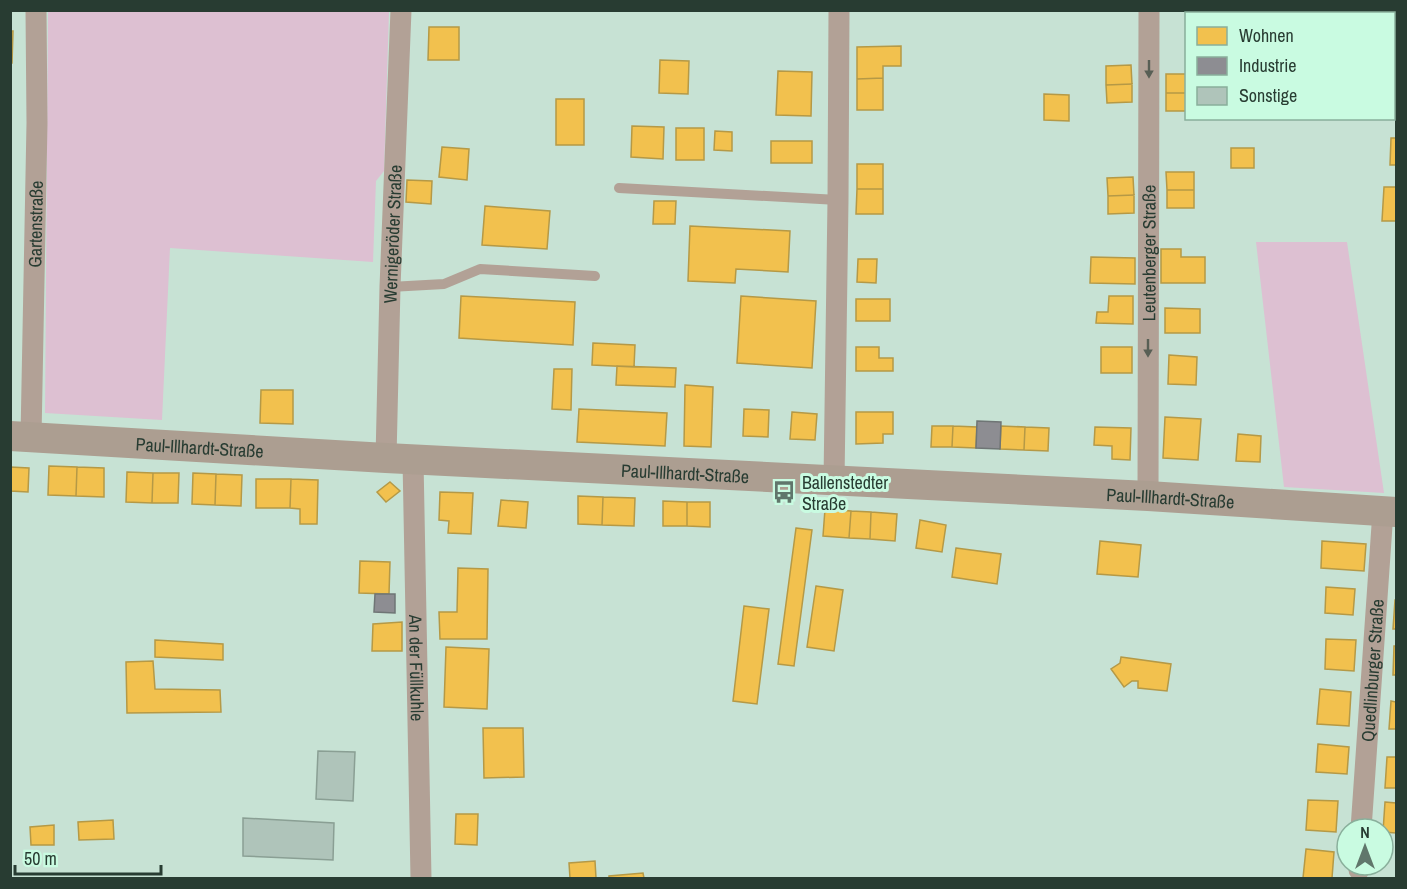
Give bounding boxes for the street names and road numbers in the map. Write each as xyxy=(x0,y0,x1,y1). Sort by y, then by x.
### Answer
street label: Wernigeröder Straße xyxy=(377,164,407,304)
street label: Gartenstraße xyxy=(22,180,48,268)
street label: Leutenberger Straße xyxy=(1136,185,1161,321)
street label: Paul-Illhardt-Straße xyxy=(135,431,264,463)
street label: Paul-Illhardt-Straße xyxy=(620,457,750,489)
street label: Paul-Illhardt-Straße xyxy=(1106,481,1235,514)
street label: Quedlinburger Straße xyxy=(1355,598,1389,743)
street label: An der Füllkuhle xyxy=(403,613,430,722)

